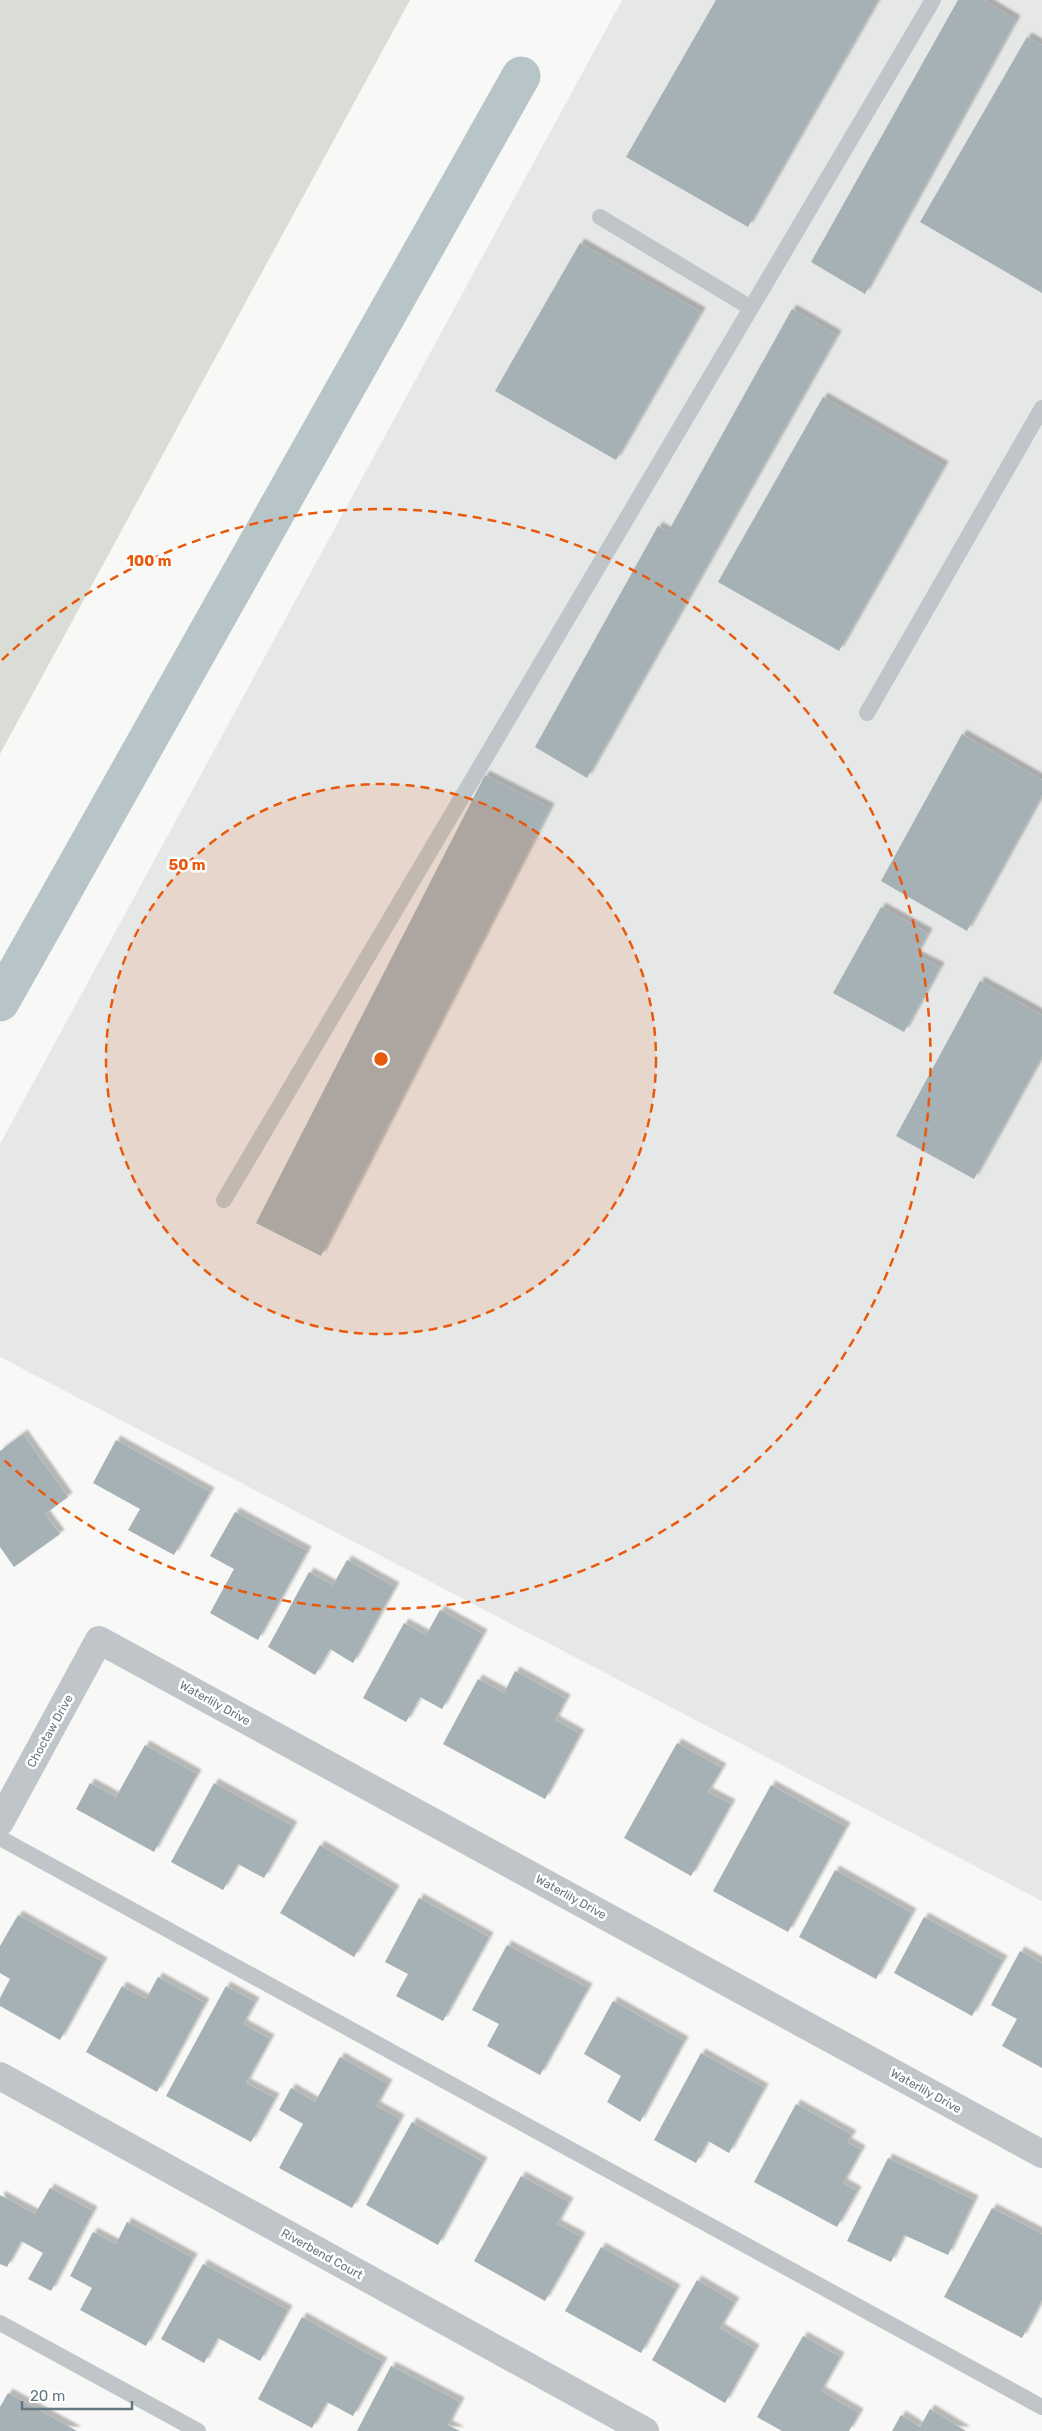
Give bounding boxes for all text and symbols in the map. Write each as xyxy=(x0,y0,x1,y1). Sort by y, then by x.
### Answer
text: 100 m xyxy=(127,552,171,570)
text: 50 m xyxy=(169,856,205,874)
centre of rings xyxy=(372,1050,390,1068)
street label: Waterlily Drive xyxy=(177,1678,253,1728)
street label: Choctaw Drive xyxy=(24,1692,76,1770)
street label: Waterlily Drive xyxy=(533,1872,609,1922)
street label: Waterlily Drive xyxy=(888,2066,964,2116)
street label: Riverbend Court xyxy=(279,2226,365,2282)
scale bar xyxy=(22,2378,132,2410)
text: 20 m xyxy=(30,2387,65,2405)

